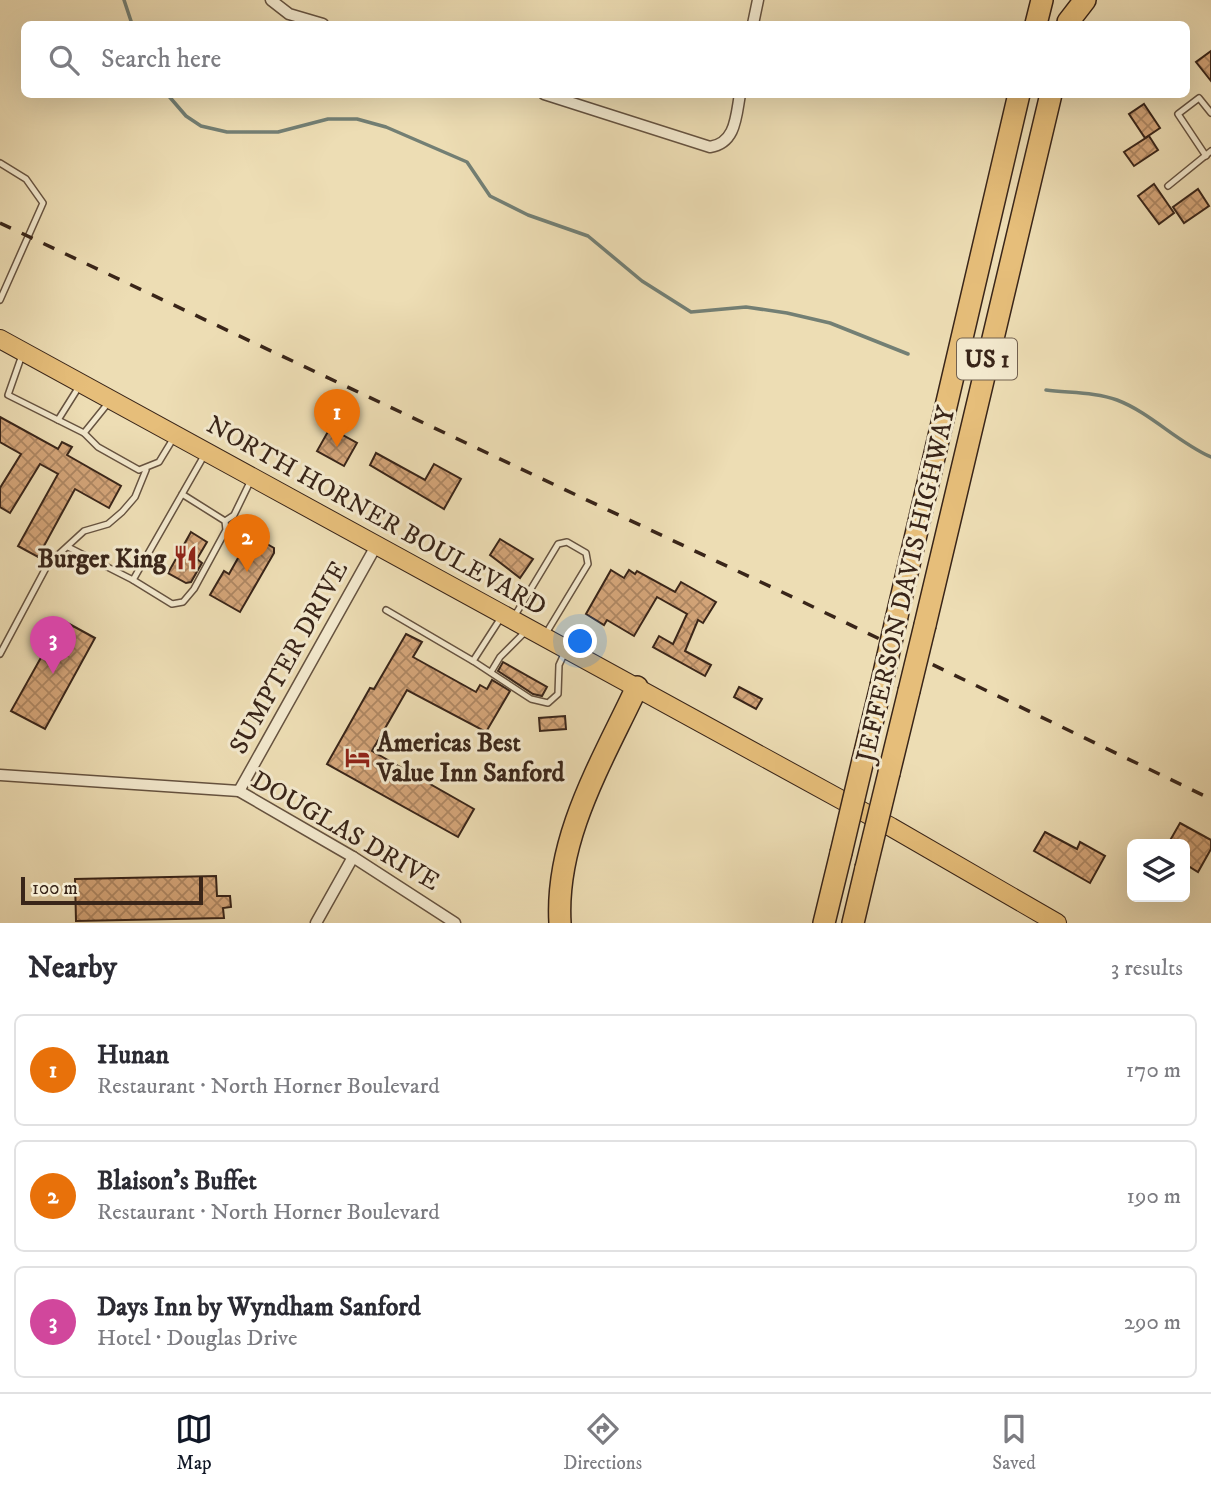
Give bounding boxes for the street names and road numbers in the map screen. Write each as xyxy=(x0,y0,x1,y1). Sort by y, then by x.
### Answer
road number: US 1 xyxy=(957,338,1017,380)
street label: JEFFERSON DAVIS HIGHWAY xyxy=(849,403,964,767)
street label: NORTH HORNER BOULEVARD xyxy=(200,409,552,624)
street label: SUMPTER DRIVE xyxy=(223,555,356,760)
street label: DOUGLAS DRIVE xyxy=(245,764,446,899)

